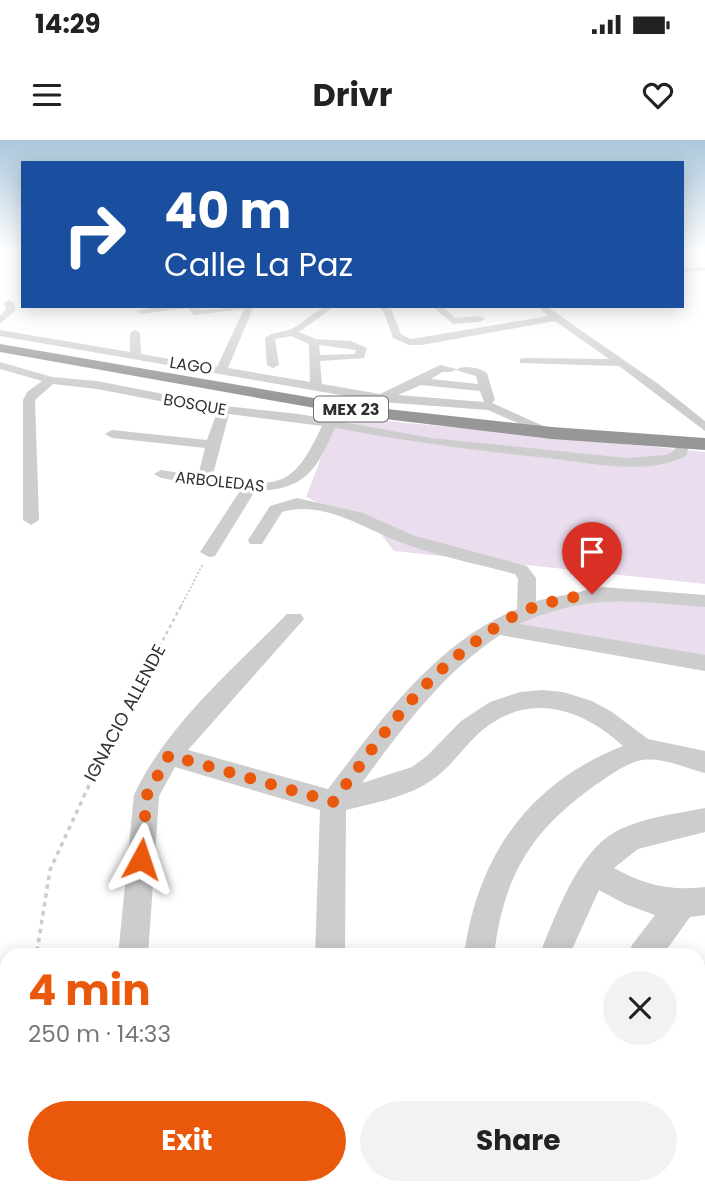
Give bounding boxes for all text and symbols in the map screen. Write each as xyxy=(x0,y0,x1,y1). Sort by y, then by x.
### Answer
text: 14:29 xyxy=(35,6,101,42)
text: Drivr xyxy=(312,72,393,117)
icon: menu xyxy=(28,76,66,114)
icon: heart xyxy=(639,76,677,114)
text: 40 m xyxy=(164,177,291,245)
icon: right xyxy=(49,189,140,280)
text: Calle La Paz xyxy=(164,242,353,287)
street label: LAGO xyxy=(168,351,214,380)
street label: BOSQUE xyxy=(162,388,228,421)
road number: MEX 23 xyxy=(314,396,388,422)
street label: ARBOLEDAS xyxy=(174,465,266,498)
pin xyxy=(562,522,622,594)
icon: arrive xyxy=(573,533,611,571)
street label: IGNACIO ALLENDE xyxy=(78,640,171,786)
position arrow xyxy=(104,822,178,896)
text: 4 min xyxy=(28,961,151,1020)
button: close xyxy=(603,971,677,1045)
text: 250 m · 14:33 xyxy=(28,1018,171,1050)
button: Exit xyxy=(28,1101,346,1181)
button: Share xyxy=(360,1101,677,1181)

